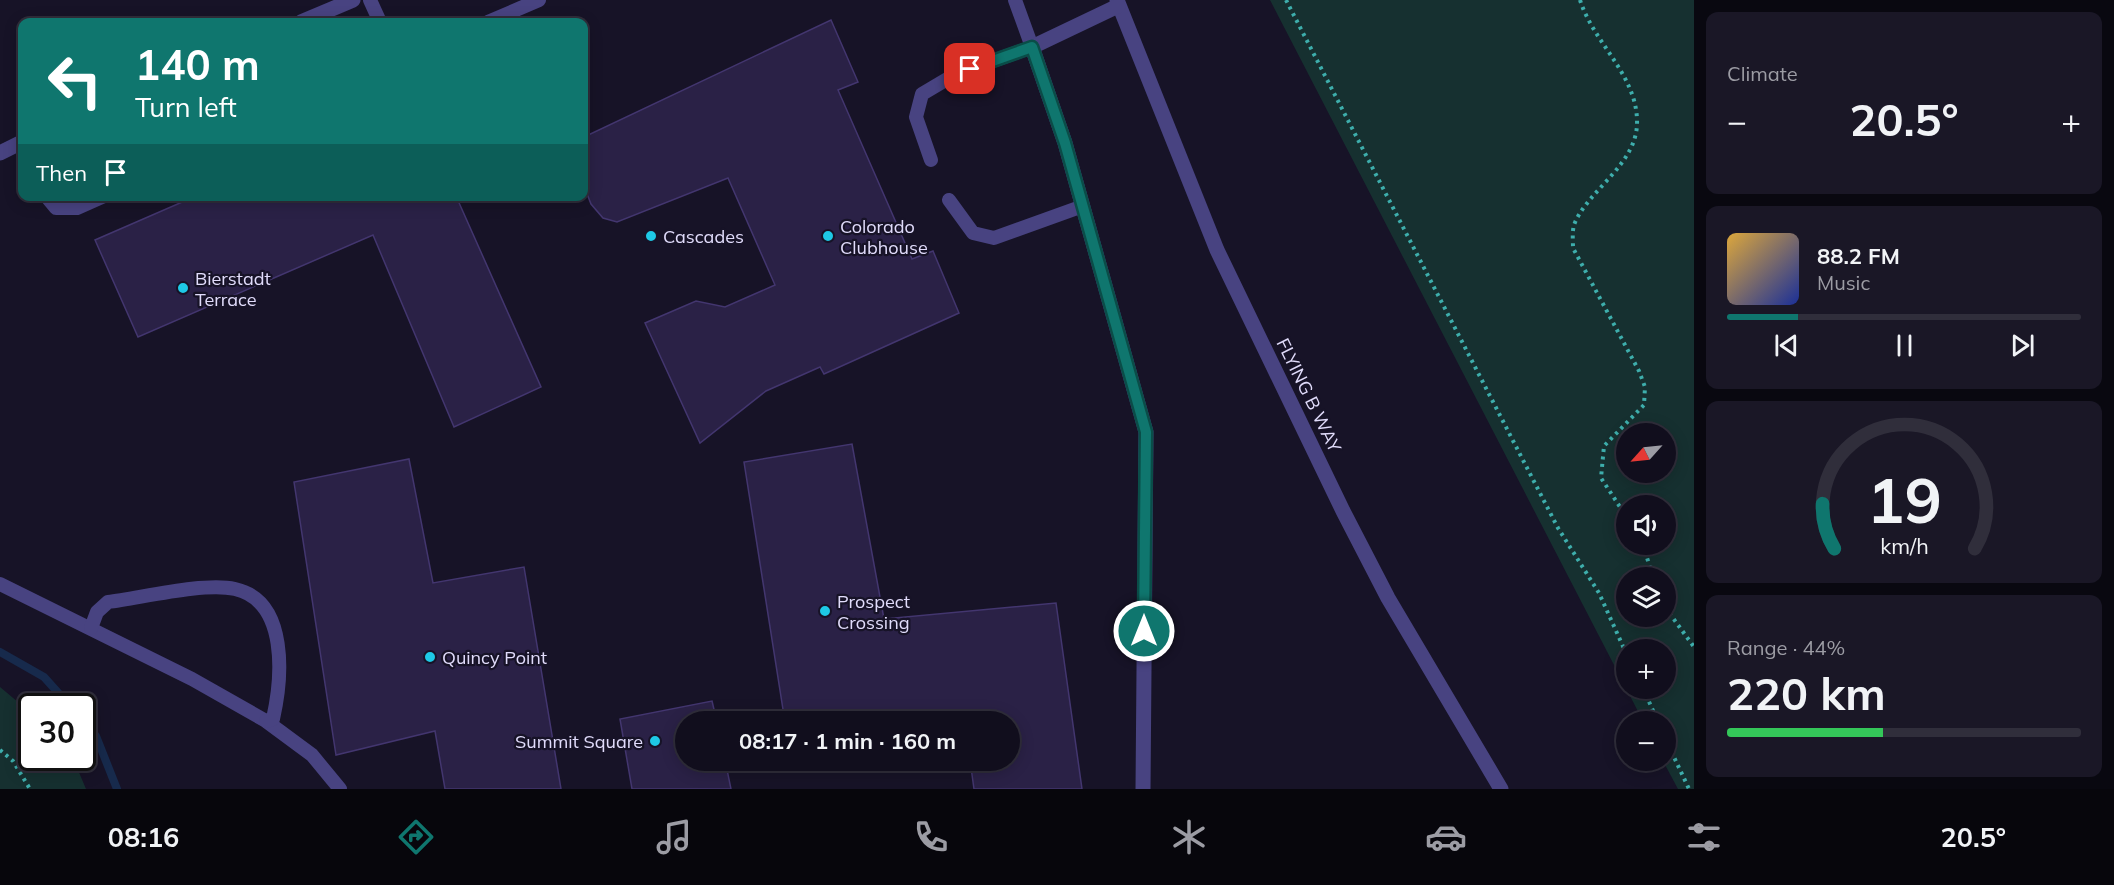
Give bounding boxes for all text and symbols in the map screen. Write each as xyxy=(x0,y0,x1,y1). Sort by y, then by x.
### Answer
text: 140 m xyxy=(135,38,260,91)
icon: left xyxy=(36,42,114,120)
pin xyxy=(944,43,995,94)
icon: arrive xyxy=(953,52,986,85)
text: Climate xyxy=(1727,61,1798,86)
text: Turn left xyxy=(135,90,237,124)
text: 20.5° xyxy=(1849,91,1959,147)
text: − xyxy=(1727,100,1747,141)
text: + xyxy=(2061,100,2081,141)
icon: arrive xyxy=(99,156,132,189)
text: Then xyxy=(36,159,87,187)
place label: Colorado Clubhouse xyxy=(840,215,928,259)
place label: Cascades xyxy=(663,225,744,248)
marker: Cascades xyxy=(644,229,658,243)
marker: Colorado Clubhouse xyxy=(821,229,835,243)
text: 88.2 FM xyxy=(1817,242,1900,270)
place label: Bierstadt Terrace xyxy=(195,267,271,311)
text: Music xyxy=(1817,270,1870,295)
marker: Bierstadt Terrace xyxy=(176,281,190,295)
icon: previous xyxy=(1770,329,1803,362)
icon: pause xyxy=(1888,329,1921,362)
icon: next xyxy=(2006,329,2039,362)
street label: FLYING B WAY xyxy=(1271,334,1347,457)
north arrow xyxy=(1616,423,1676,483)
map controls xyxy=(1616,423,1676,771)
text: 19 xyxy=(1867,460,1941,539)
button: sound xyxy=(1616,495,1676,555)
text: km/h xyxy=(1880,532,1928,559)
button: layers xyxy=(1616,567,1676,627)
place label: Prospect Crossing xyxy=(837,590,910,634)
position arrow xyxy=(1112,599,1176,663)
marker: Prospect Crossing xyxy=(818,604,832,618)
text: Range · 44% xyxy=(1727,635,1845,660)
button: + xyxy=(1616,639,1676,699)
place label: Quincy Point xyxy=(442,646,547,669)
marker: Quincy Point xyxy=(423,650,437,664)
text: 220 km xyxy=(1727,665,1886,721)
speed limit sign: 30 xyxy=(18,693,96,771)
button: − xyxy=(1616,711,1676,771)
text: 08:17 · 1 min · 160 m xyxy=(739,727,956,755)
place label: Summit Square xyxy=(515,730,643,753)
marker: Summit Square xyxy=(648,734,662,748)
icon: directions xyxy=(395,816,437,858)
icon: music xyxy=(653,816,695,858)
icon: phone xyxy=(910,816,952,858)
icon: climate xyxy=(1168,816,1210,858)
icon: car xyxy=(1425,816,1467,858)
icon: filters xyxy=(1683,816,1725,858)
text: 08:16 xyxy=(108,820,179,854)
text: 20.5° xyxy=(1941,820,2006,854)

